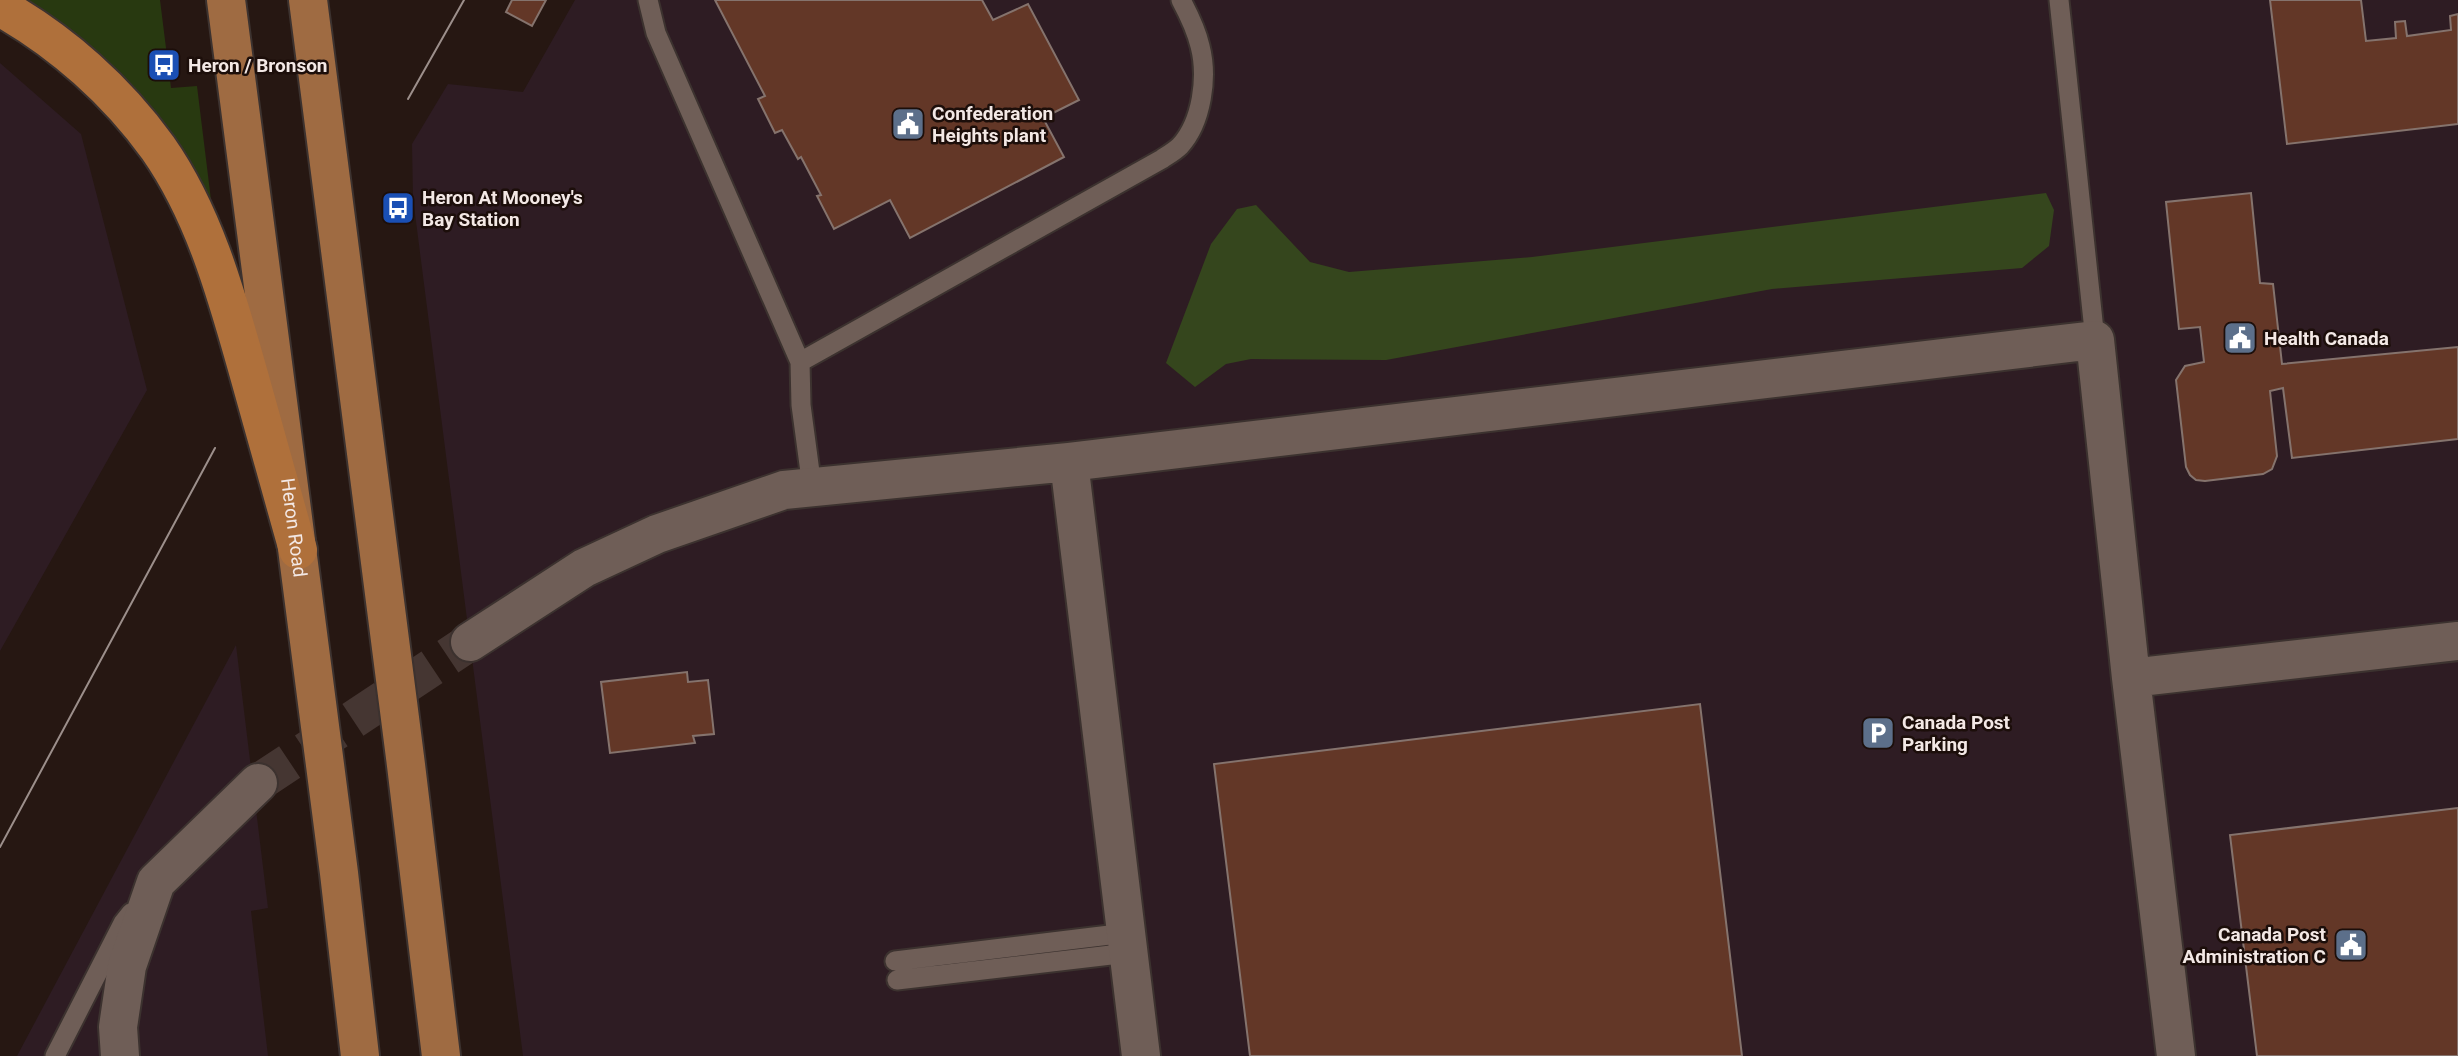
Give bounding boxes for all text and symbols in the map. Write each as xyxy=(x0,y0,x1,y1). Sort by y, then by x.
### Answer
bus stop icon: Heron / Bronson xyxy=(145,46,183,84)
place label: Heron / Bronson xyxy=(188,54,328,77)
place label: Confederation Heights plant xyxy=(932,102,1053,147)
public building icon: Confederation Heights plant xyxy=(889,105,927,143)
place label: Heron At Mooney's Bay Station xyxy=(422,186,583,231)
bus stop icon: Heron At Mooney's Bay Station xyxy=(379,189,417,227)
public building icon: Health Canada xyxy=(2221,319,2259,357)
place label: Health Canada xyxy=(2264,327,2389,350)
street label: Heron Road xyxy=(276,477,312,578)
place label: Canada Post Parking xyxy=(1902,711,2011,756)
parking icon: Canada Post Parking xyxy=(1859,714,1897,752)
place label: Canada Post Administration C xyxy=(2182,923,2327,968)
public building icon: Canada Post Administration C xyxy=(2332,926,2370,964)

